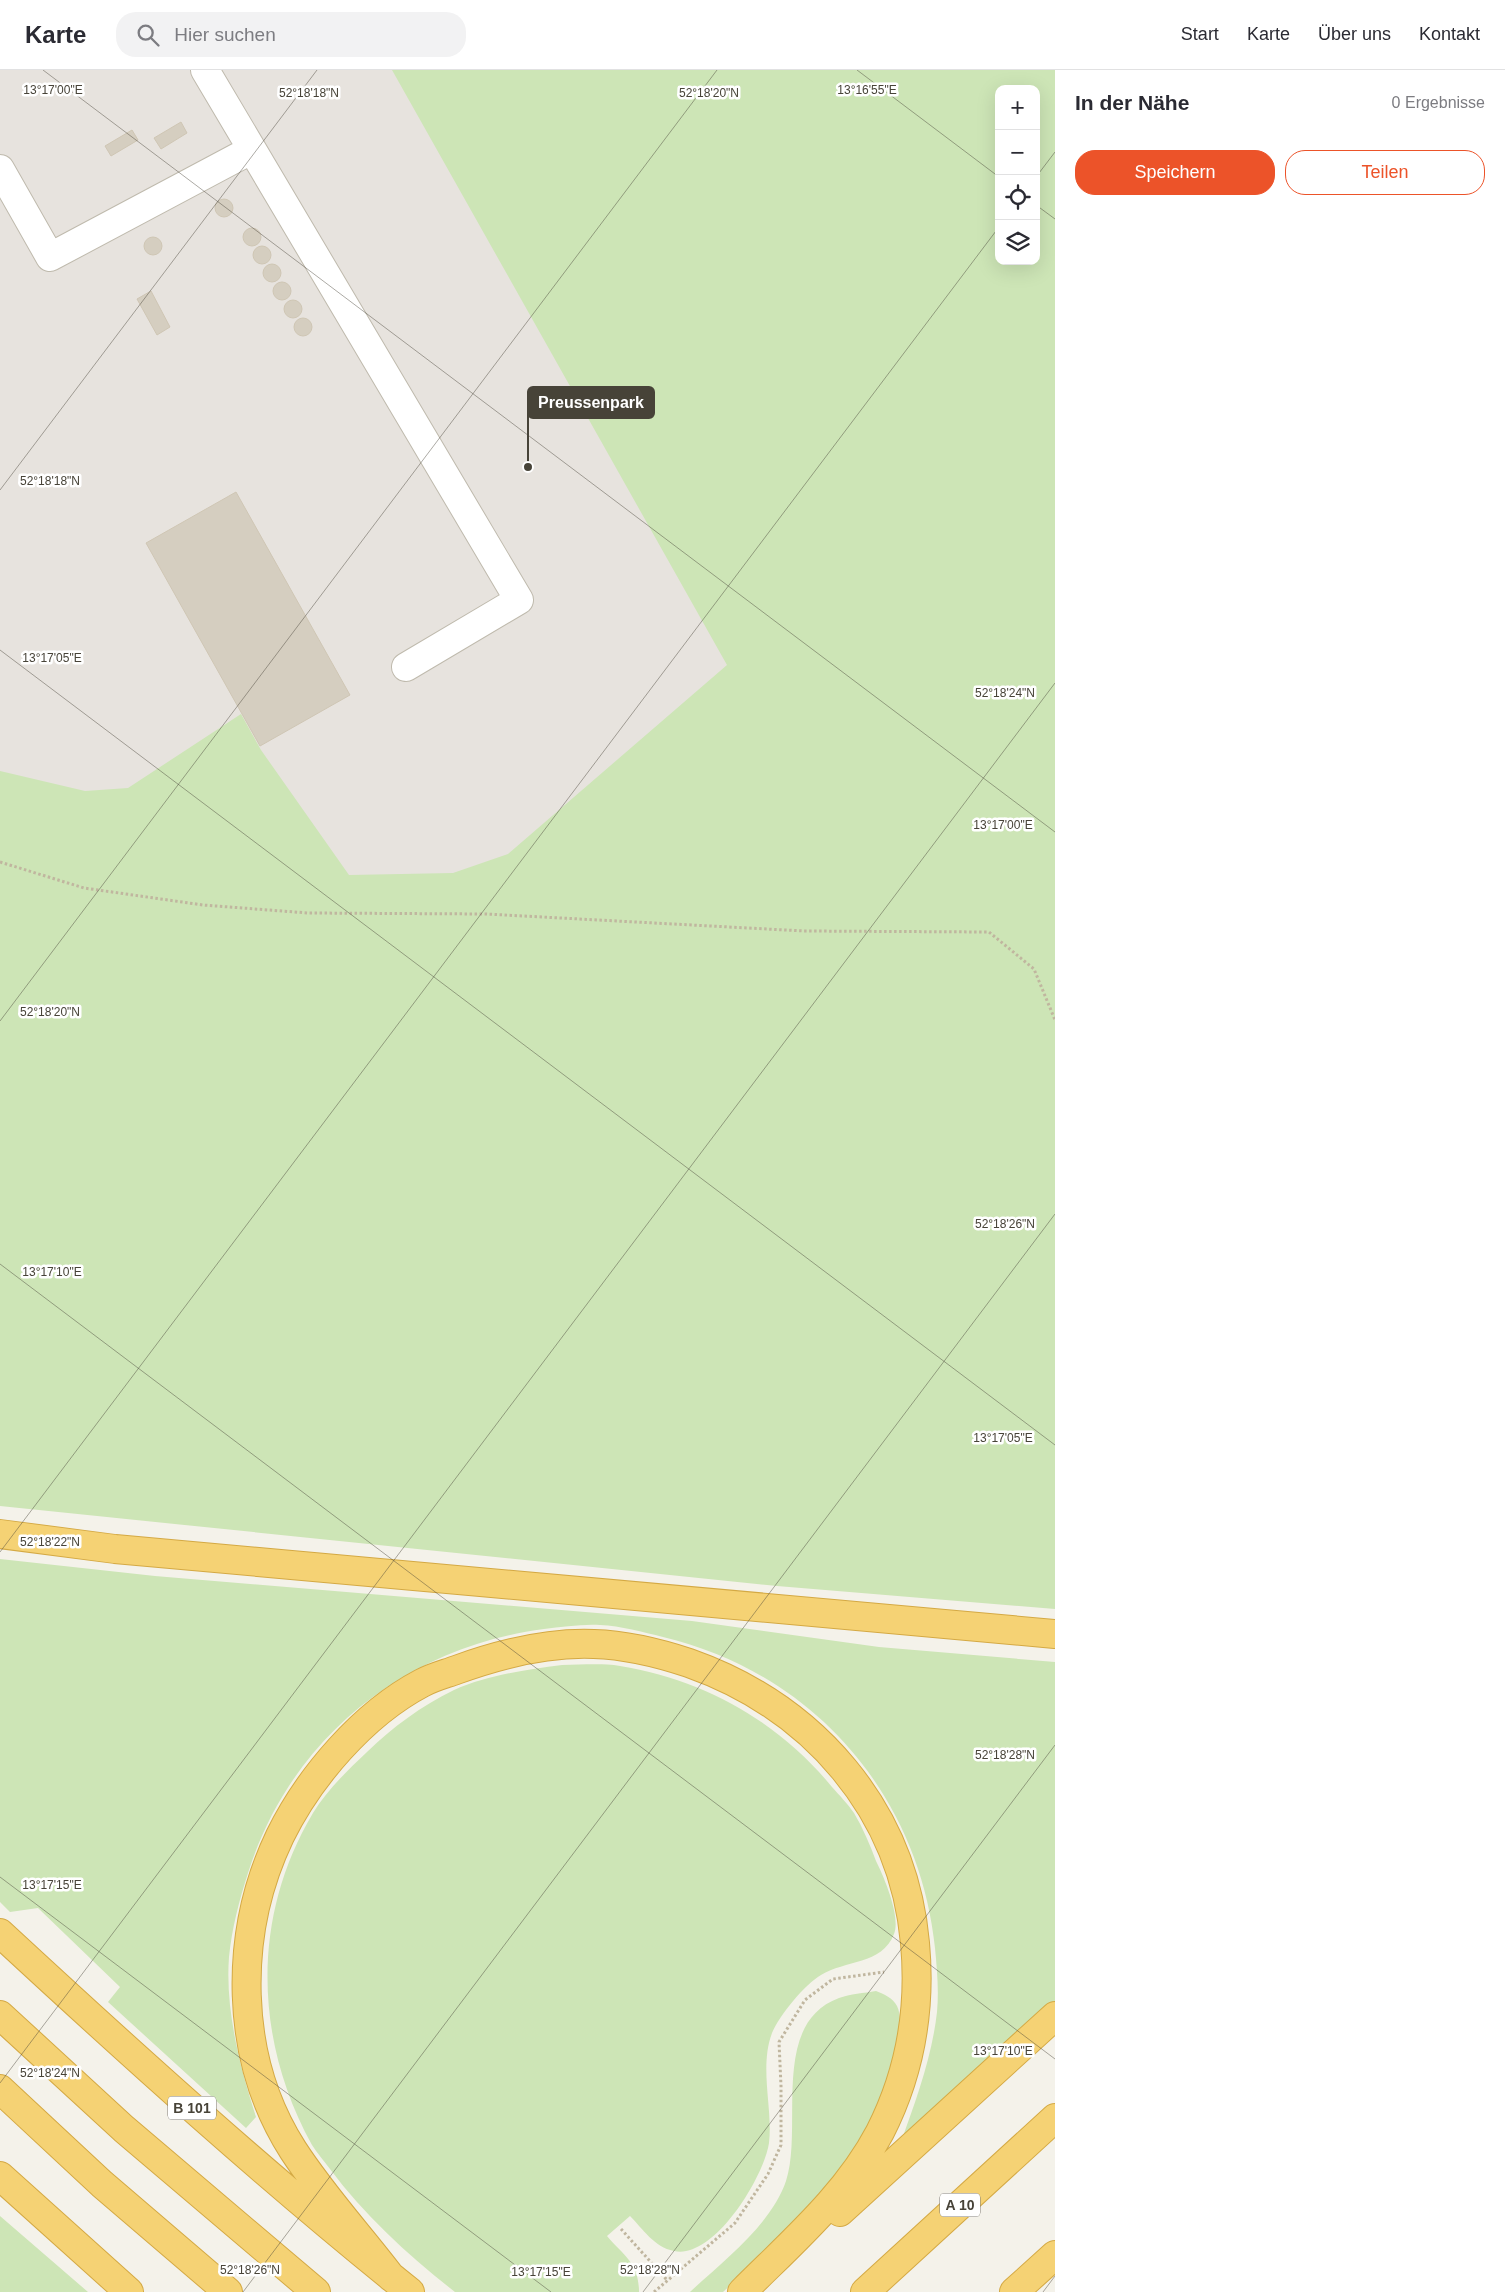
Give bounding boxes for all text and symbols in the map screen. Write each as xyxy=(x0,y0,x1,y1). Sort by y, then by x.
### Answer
search box xyxy=(116,12,466,57)
text: Karte xyxy=(25,21,86,48)
icon: search xyxy=(134,21,162,49)
text: Hier suchen xyxy=(174,24,276,45)
text: Start xyxy=(1181,24,1219,44)
text: Karte xyxy=(1247,24,1290,44)
text: Über uns xyxy=(1318,24,1391,44)
text: Kontakt xyxy=(1419,24,1480,44)
text: 13°17'00"E xyxy=(23,83,83,97)
text: 13°16'55"E xyxy=(837,83,897,97)
map controls xyxy=(995,85,1040,265)
button: + xyxy=(995,85,1040,130)
text: 52°18'18"N xyxy=(279,86,339,100)
text: 52°18'20"N xyxy=(679,86,739,100)
text: In der Nähe xyxy=(1075,91,1189,114)
text: 0 Ergebnisse xyxy=(1392,94,1485,111)
button: − xyxy=(995,130,1040,175)
button: Speichern xyxy=(1075,150,1275,195)
button: Teilen xyxy=(1285,150,1485,195)
button: locate xyxy=(995,175,1040,220)
button: layers xyxy=(995,220,1040,265)
callout: Preussenpark xyxy=(528,387,654,418)
text: Preussenpark xyxy=(538,394,644,411)
text: 52°18'18"N xyxy=(20,474,80,488)
text: 13°17'05"E xyxy=(22,651,82,665)
text: 52°18'24"N xyxy=(975,686,1035,700)
text: 13°17'00"E xyxy=(973,818,1033,832)
text: 52°18'20"N xyxy=(20,1005,80,1019)
text: 52°18'26"N xyxy=(975,1217,1035,1231)
text: 13°17'10"E xyxy=(22,1265,82,1279)
text: 13°17'05"E xyxy=(973,1431,1033,1445)
text: 52°18'22"N xyxy=(20,1535,80,1549)
text: 52°18'28"N xyxy=(975,1748,1035,1762)
text: 13°17'15"E xyxy=(22,1878,82,1892)
text: 13°17'10"E xyxy=(973,2044,1033,2058)
text: 52°18'24"N xyxy=(20,2066,80,2080)
road number: B 101 xyxy=(168,2096,216,2120)
road number: A 10 xyxy=(940,2194,980,2216)
text: 52°18'26"N xyxy=(220,2263,280,2277)
text: 52°18'28"N xyxy=(620,2263,680,2277)
text: 13°17'15"E xyxy=(511,2265,571,2279)

